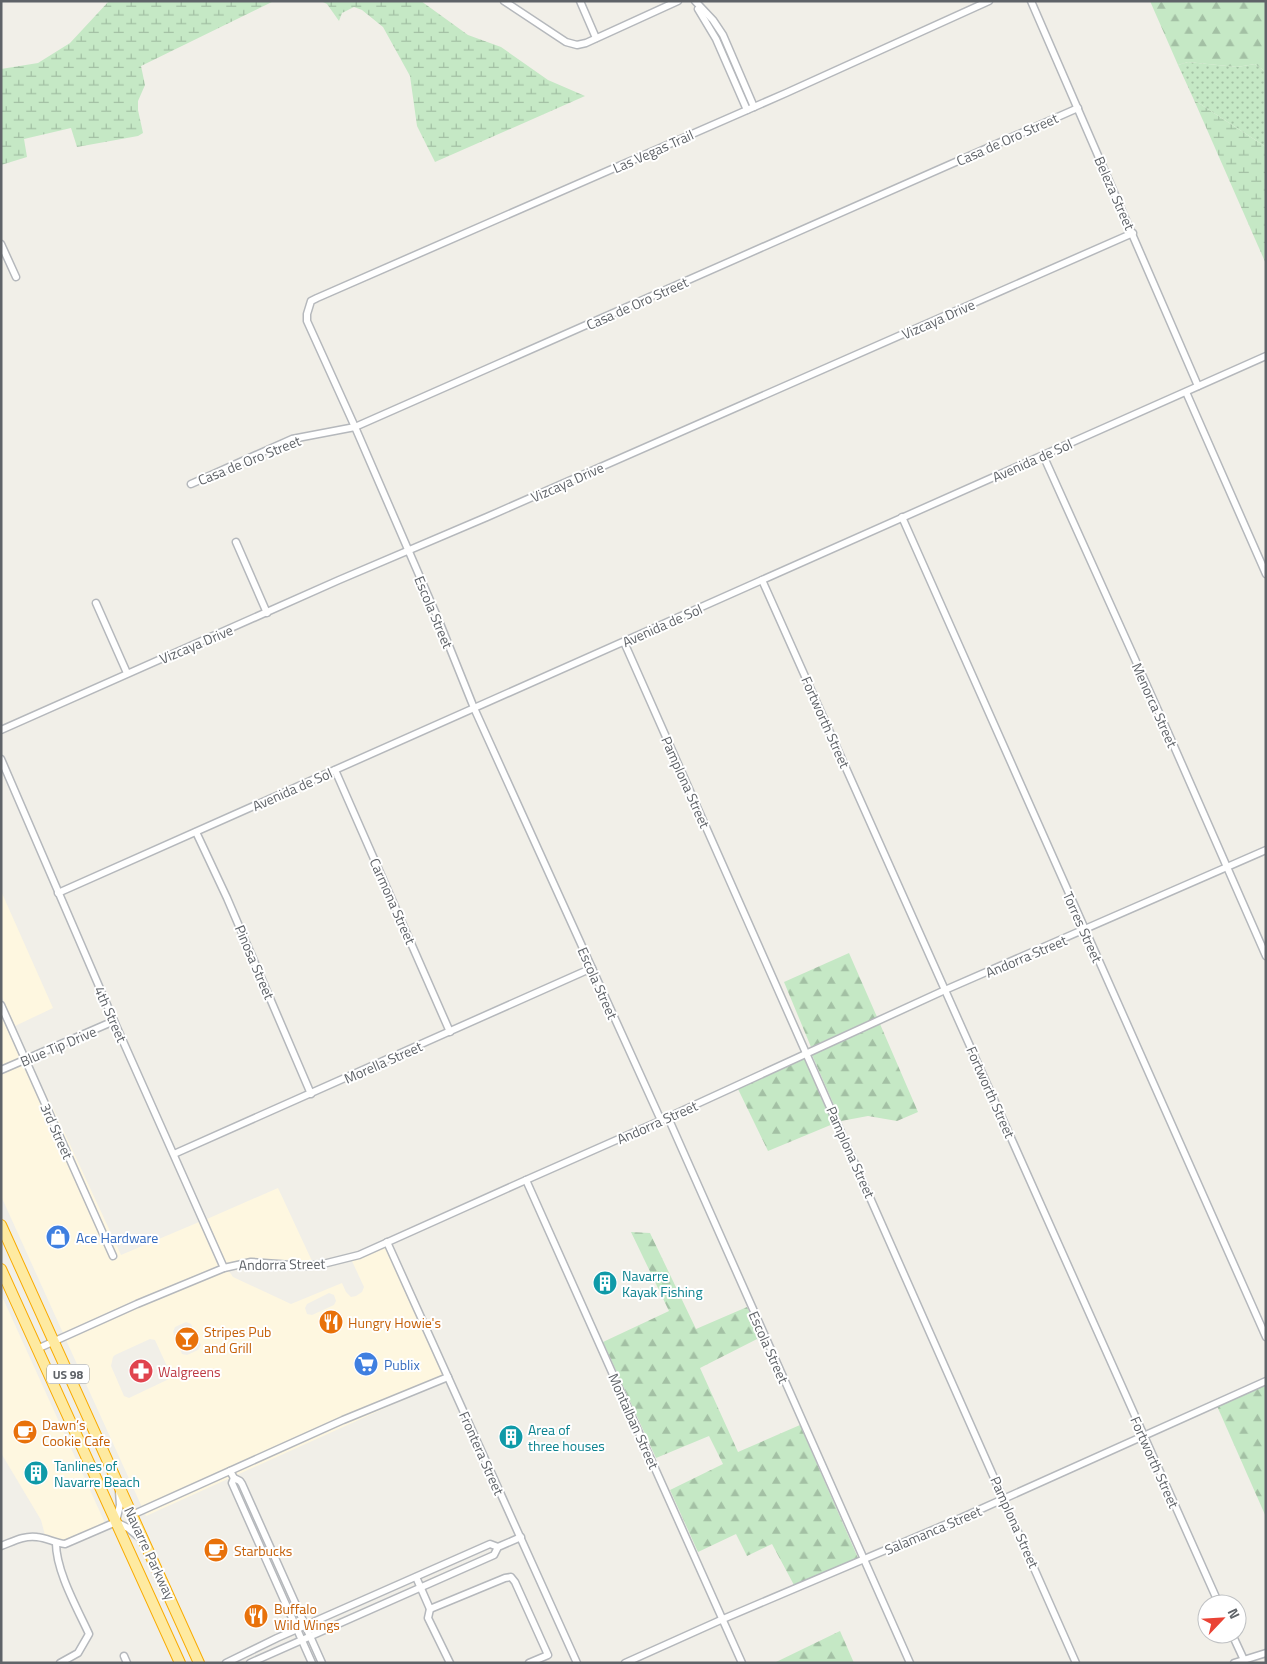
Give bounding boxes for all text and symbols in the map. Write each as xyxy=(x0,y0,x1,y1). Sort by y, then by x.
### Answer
street label: Casa de Oro Street xyxy=(953,107,1061,171)
street label: Las Vegas Trail xyxy=(609,124,697,178)
street label: Beleza Street xyxy=(1089,153,1141,233)
street label: Casa de Oro Street xyxy=(583,271,691,335)
street label: Vizcaya Drive xyxy=(898,294,978,344)
street label: Casa de Oro Street xyxy=(194,430,304,490)
street label: Avenida de Sol xyxy=(989,433,1075,487)
street label: Vizcaya Drive xyxy=(527,457,607,507)
street label: Escola Street xyxy=(409,572,459,652)
street label: Avenida de Sol xyxy=(619,598,705,652)
street label: Vizcaya Drive xyxy=(156,619,236,669)
street label: Menorca Street xyxy=(1127,659,1183,751)
street label: Fortworth Street xyxy=(796,673,856,771)
street label: Pamplona Street xyxy=(656,733,716,831)
street label: Avenida de Sol xyxy=(249,762,335,816)
street label: Carmona Street xyxy=(365,855,421,947)
street label: Torres Street xyxy=(1058,888,1108,966)
street label: Pinosa Street xyxy=(230,922,280,1003)
street label: Andorra Street xyxy=(982,929,1070,983)
street label: Escola Street xyxy=(573,944,623,1023)
street label: 4th Street xyxy=(89,983,133,1045)
street label: Blue Tip Drive xyxy=(17,1021,99,1071)
street label: Morella Street xyxy=(341,1035,425,1089)
street label: Fortworth Street xyxy=(961,1043,1021,1141)
street label: Andorra Street xyxy=(613,1095,701,1149)
street label: 3rd Street xyxy=(35,1100,79,1162)
street label: Pamplona Street xyxy=(821,1103,881,1201)
shop icon: Ace Hardware xyxy=(45,1224,71,1250)
place label: Ace Hardware xyxy=(76,1227,158,1248)
street label: Andorra Street xyxy=(239,1253,326,1275)
place label: Navarre Kayak Fishing xyxy=(622,1265,703,1302)
building icon: Navarre Kayak Fishing xyxy=(592,1270,618,1296)
street label: Escola Street xyxy=(744,1308,794,1387)
restaurant icon: Hungry Howie's xyxy=(318,1309,344,1335)
place label: Hungry Howie's xyxy=(348,1312,441,1333)
place label: Stripes Pub and Grill xyxy=(204,1321,271,1358)
bar icon: Stripes Pub and Grill xyxy=(174,1326,200,1352)
supermarket icon: Publix xyxy=(353,1351,379,1377)
place label: Publix xyxy=(384,1354,420,1375)
pharmacy icon: Walgreens xyxy=(128,1358,154,1384)
place label: Walgreens xyxy=(158,1361,221,1382)
road number: US 98 xyxy=(47,1365,89,1384)
street label: Montalban Street xyxy=(604,1370,665,1472)
street label: Frontera Street xyxy=(454,1408,510,1498)
street label: Fortworth Street xyxy=(1125,1413,1185,1511)
place label: Dawn’s Cookie Cafe xyxy=(42,1414,110,1451)
cafe icon: Dawn’s Cookie Cafe xyxy=(12,1419,38,1445)
place label: Area of three houses xyxy=(528,1419,605,1456)
building icon: Area of three houses xyxy=(498,1424,524,1450)
place label: Tanlines of Navarre Beach xyxy=(54,1455,140,1492)
building icon: Tanlines of Navarre Beach xyxy=(23,1460,49,1486)
street label: Pamplona Street xyxy=(985,1473,1045,1571)
street label: Salamanca Street xyxy=(881,1500,985,1560)
street label: Navarre Parkway xyxy=(119,1503,181,1603)
cafe icon: Starbucks xyxy=(203,1537,229,1563)
place label: Starbucks xyxy=(234,1540,292,1561)
north arrow xyxy=(1197,1594,1247,1644)
place label: Buffalo Wild Wings xyxy=(274,1598,340,1635)
restaurant icon: Buffalo Wild Wings xyxy=(243,1603,269,1629)
text: N xyxy=(1223,1604,1246,1622)

